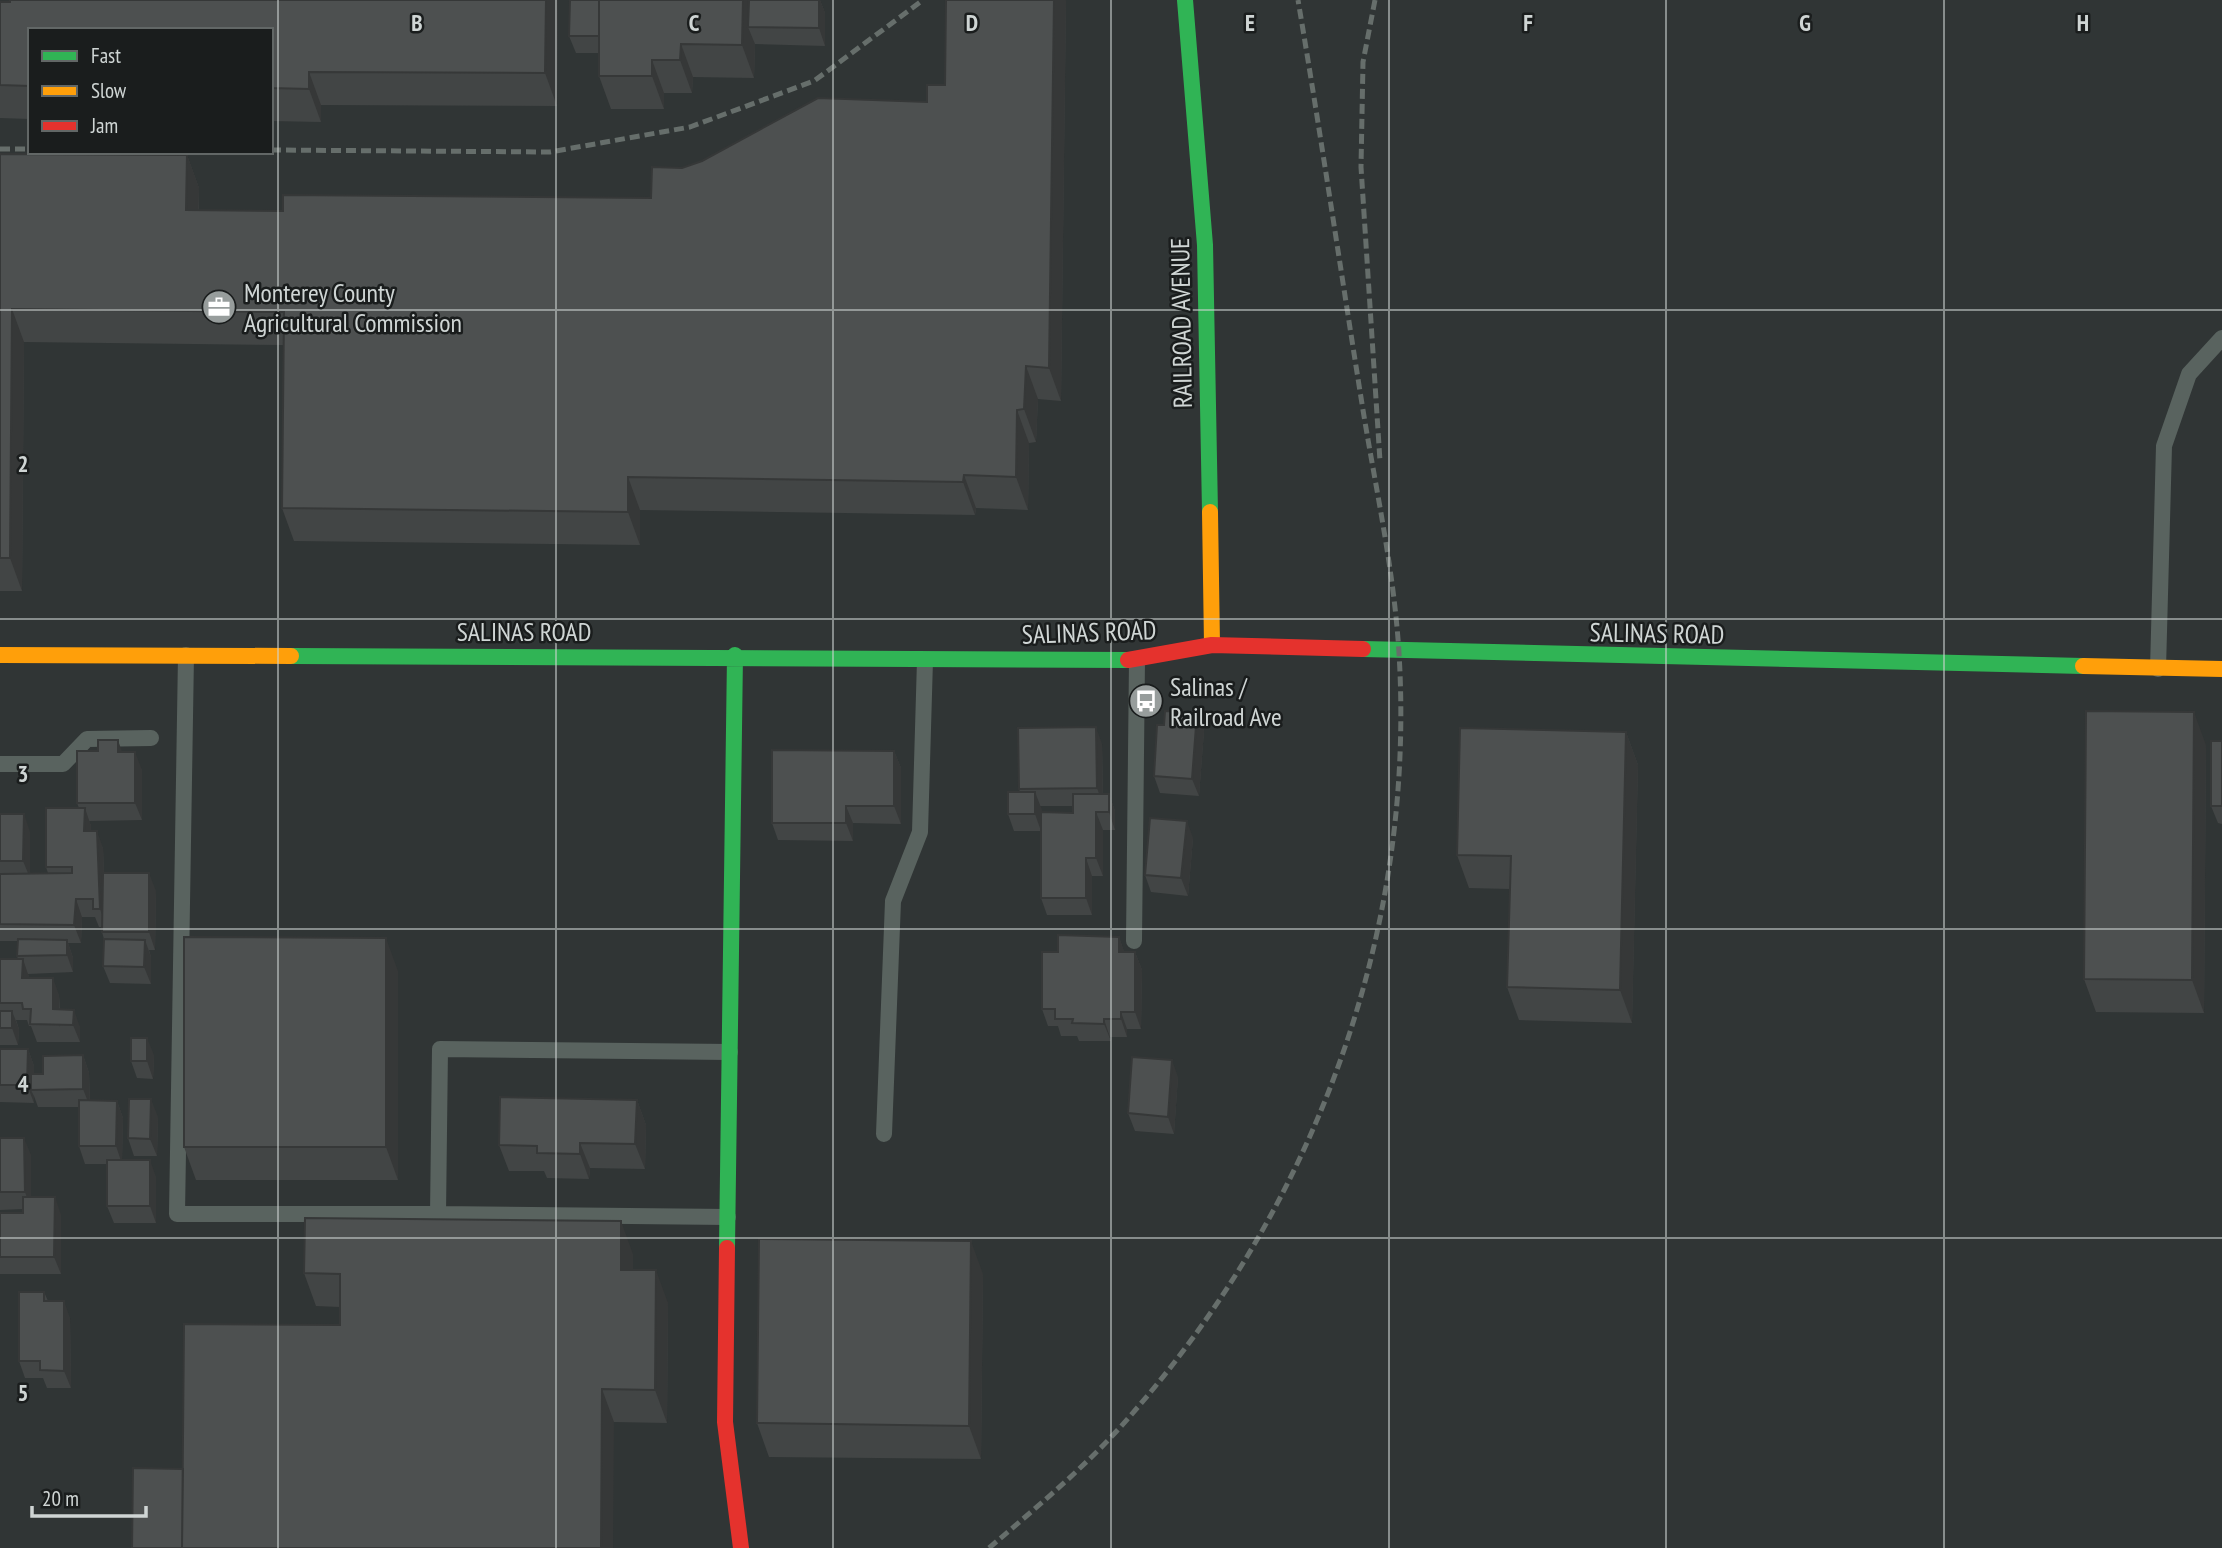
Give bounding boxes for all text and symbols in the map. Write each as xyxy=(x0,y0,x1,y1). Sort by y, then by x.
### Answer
text: B xyxy=(411,8,423,37)
text: C xyxy=(689,8,700,37)
text: D xyxy=(966,8,978,37)
text: E xyxy=(1245,8,1255,37)
text: F xyxy=(1523,8,1533,37)
text: G xyxy=(1799,8,1811,37)
text: H xyxy=(2077,8,2089,37)
legend xyxy=(28,28,273,154)
text: Fast xyxy=(91,42,121,69)
text: Slow xyxy=(91,77,127,104)
text: Jam xyxy=(90,112,118,139)
street label: RAILROAD AVENUE xyxy=(1163,238,1199,408)
place label: Monterey County Agricultural Commission xyxy=(244,276,462,339)
office icon: Monterey County Agricultural Commission xyxy=(200,288,238,326)
text: 2 xyxy=(18,449,29,478)
street label: SALINAS ROAD xyxy=(1021,613,1157,651)
street label: SALINAS ROAD xyxy=(457,615,591,648)
street label: SALINAS ROAD xyxy=(1589,615,1725,651)
place label: Salinas / Railroad Ave xyxy=(1170,670,1282,733)
bus stop icon: Salinas / Railroad Ave xyxy=(1127,682,1165,720)
text: 3 xyxy=(18,759,29,788)
text: 4 xyxy=(18,1069,29,1098)
text: 5 xyxy=(18,1378,29,1407)
scale bar xyxy=(32,1474,145,1518)
text: 20 m xyxy=(42,1485,79,1512)

